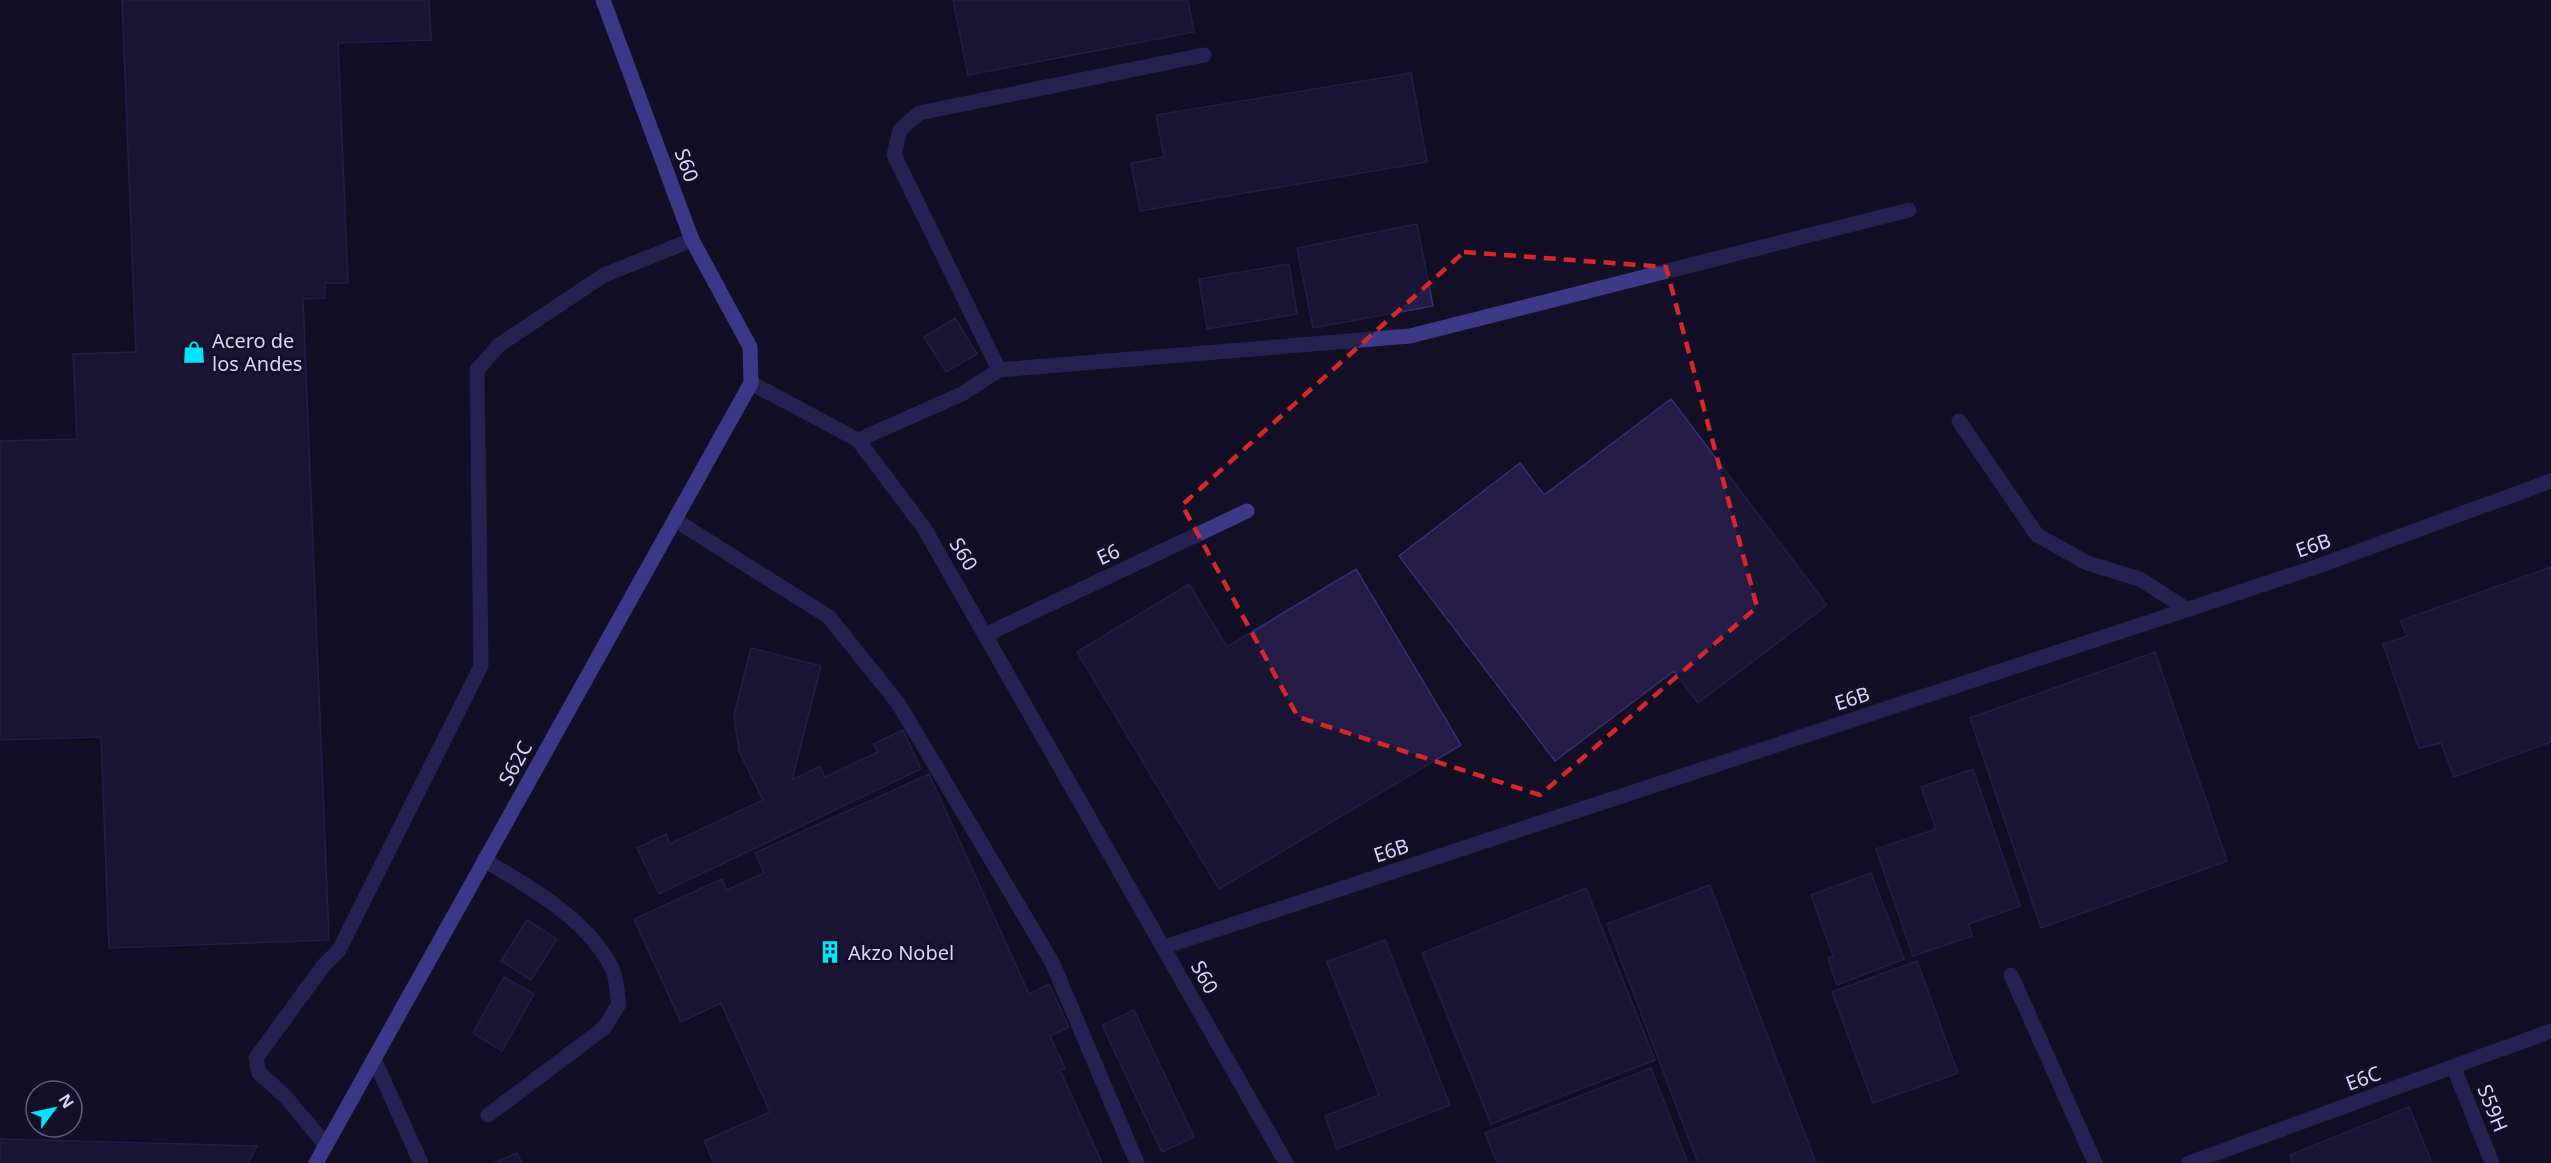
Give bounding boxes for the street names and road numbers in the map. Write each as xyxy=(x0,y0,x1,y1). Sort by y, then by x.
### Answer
street label: S60 xyxy=(669,144,705,186)
street label: E6B xyxy=(2292,526,2334,564)
street label: S60 xyxy=(944,533,984,575)
street label: E6 xyxy=(1092,537,1124,571)
street label: E6B xyxy=(1831,680,1873,716)
street label: S62C xyxy=(492,736,538,790)
street label: E6B xyxy=(1370,832,1412,868)
street label: S60 xyxy=(1185,956,1225,998)
street label: E6C xyxy=(2342,1059,2384,1097)
street label: S59H xyxy=(2471,1080,2515,1136)

